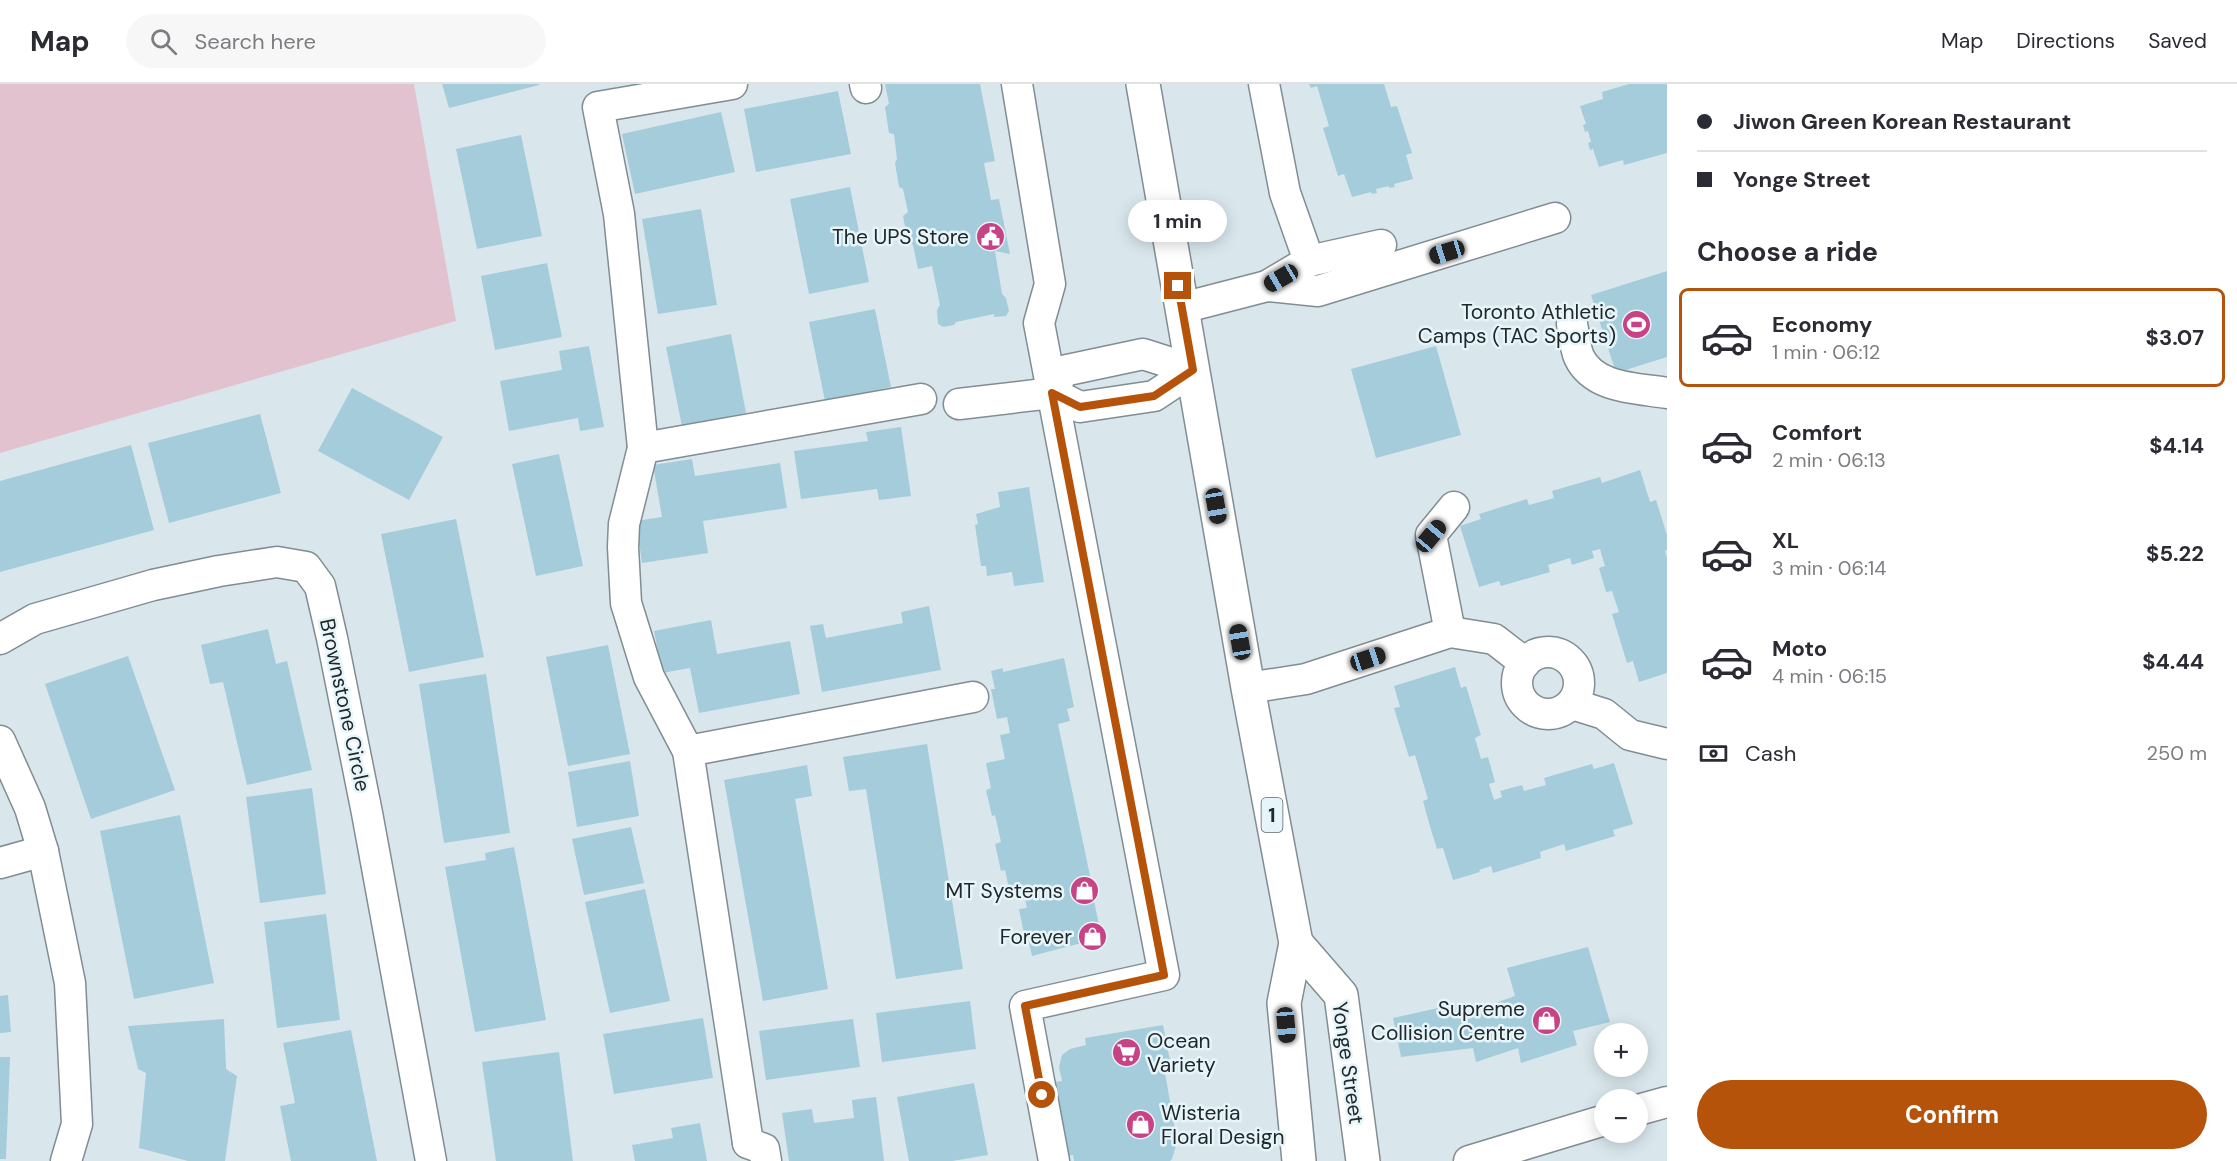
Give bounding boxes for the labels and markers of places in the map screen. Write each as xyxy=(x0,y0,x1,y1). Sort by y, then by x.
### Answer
public building icon: The UPS Store xyxy=(974,221,1006,253)
place label: The UPS Store xyxy=(832,223,969,251)
place label: Toronto Athletic Camps (TAC Sports) xyxy=(1418,298,1616,350)
sports icon: Toronto Athletic Camps (TAC Sports) xyxy=(1621,308,1653,340)
shop icon: MT Systems xyxy=(1068,875,1100,907)
place label: MT Systems xyxy=(946,877,1063,905)
shop icon: Forever xyxy=(1077,921,1109,953)
place label: Forever xyxy=(1000,923,1072,951)
place label: Supreme Collision Centre xyxy=(1371,995,1525,1047)
shop icon: Supreme Collision Centre xyxy=(1530,1005,1562,1037)
place label: Ocean Variety xyxy=(1147,1027,1216,1079)
supermarket icon: Ocean Variety xyxy=(1110,1037,1142,1069)
place label: Wisteria Floral Design xyxy=(1161,1099,1285,1151)
shop icon: Wisteria Floral Design xyxy=(1124,1109,1156,1141)

